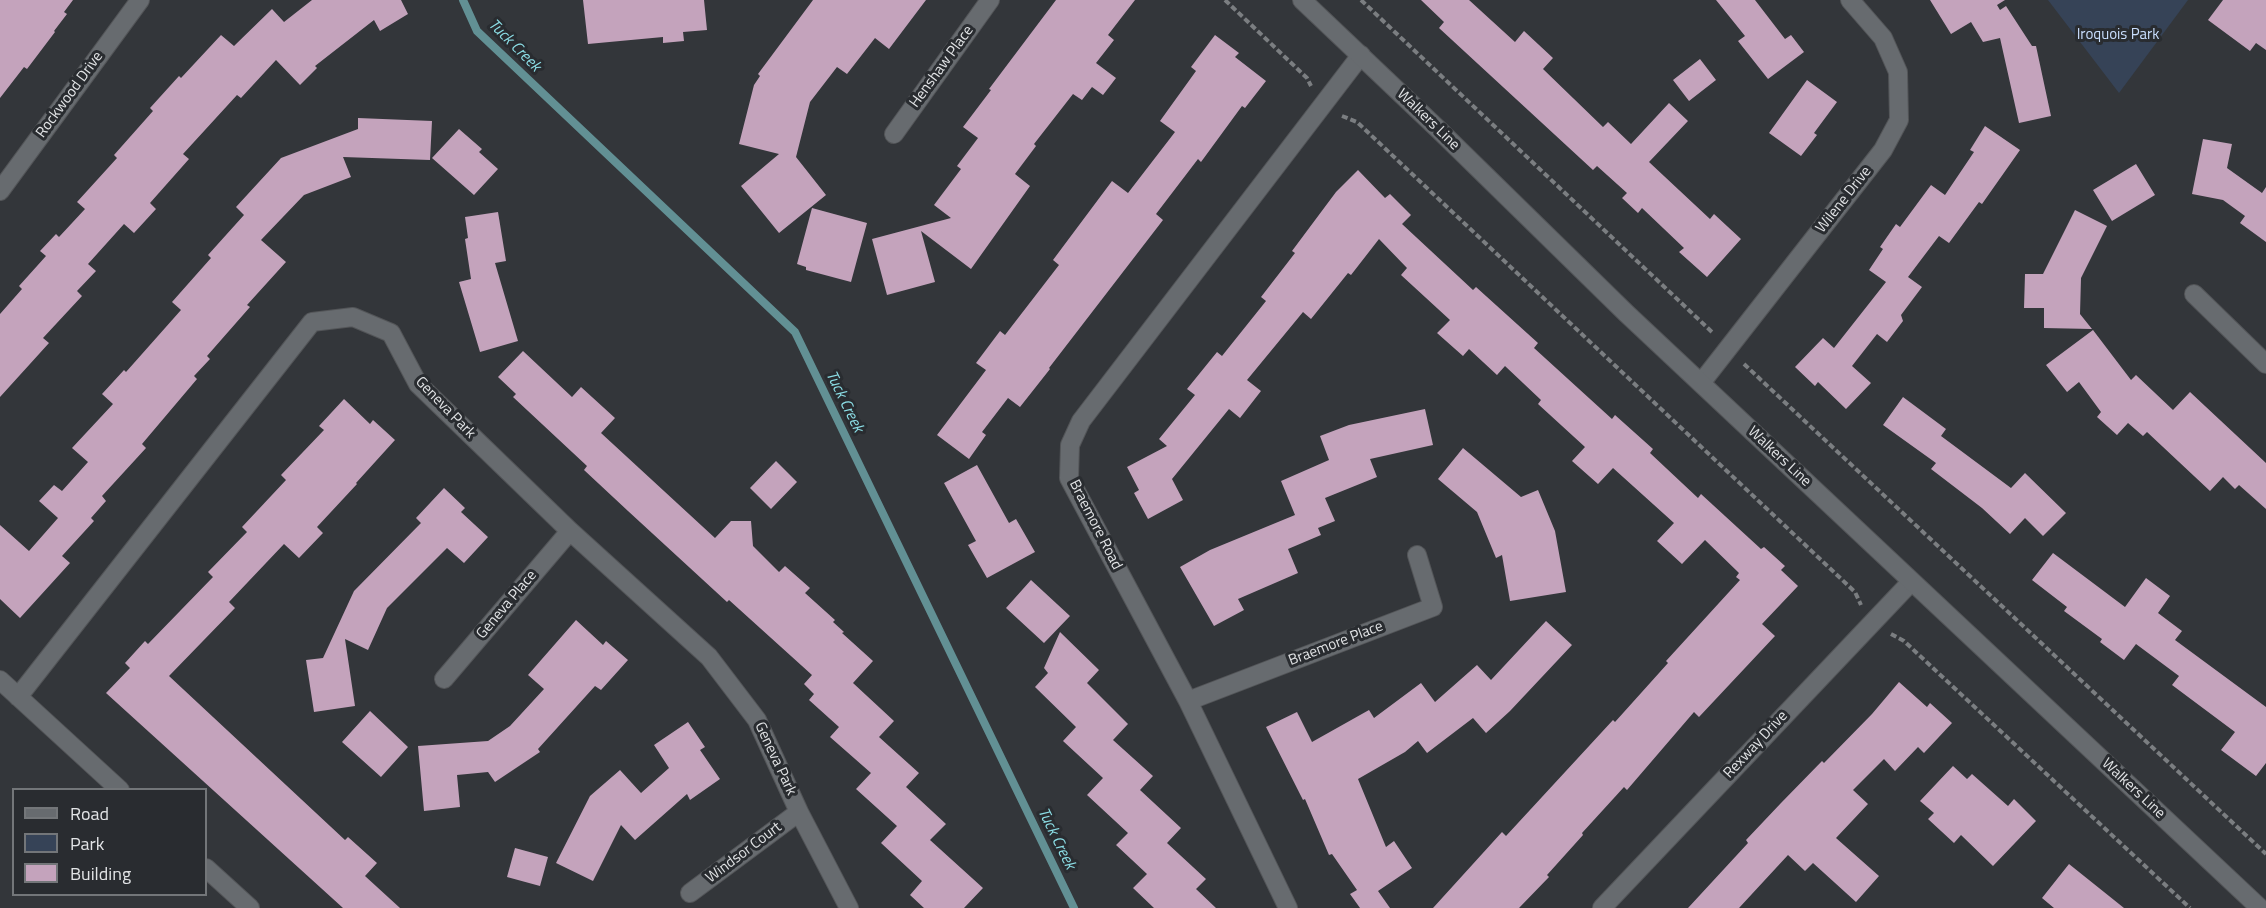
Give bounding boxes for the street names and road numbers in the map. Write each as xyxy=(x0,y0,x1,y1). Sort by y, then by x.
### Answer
street label: Henshaw Place xyxy=(906,23,978,111)
street label: Rockwood Drive xyxy=(33,48,107,142)
street label: Walkers Line xyxy=(1393,86,1463,154)
street label: Wilene Drive xyxy=(1812,163,1876,237)
street label: Geneva Park xyxy=(411,373,479,443)
street label: Walkers Line xyxy=(1744,423,1814,491)
street label: Braemore Road xyxy=(1065,477,1125,573)
street label: Geneva Place xyxy=(473,567,541,643)
street label: Braemore Place xyxy=(1286,618,1386,670)
street label: Rexway Drive xyxy=(1720,708,1792,782)
street label: Geneva Park xyxy=(750,719,800,799)
street label: Walkers Line xyxy=(2098,755,2168,823)
street label: Windsor Court xyxy=(703,819,785,887)

